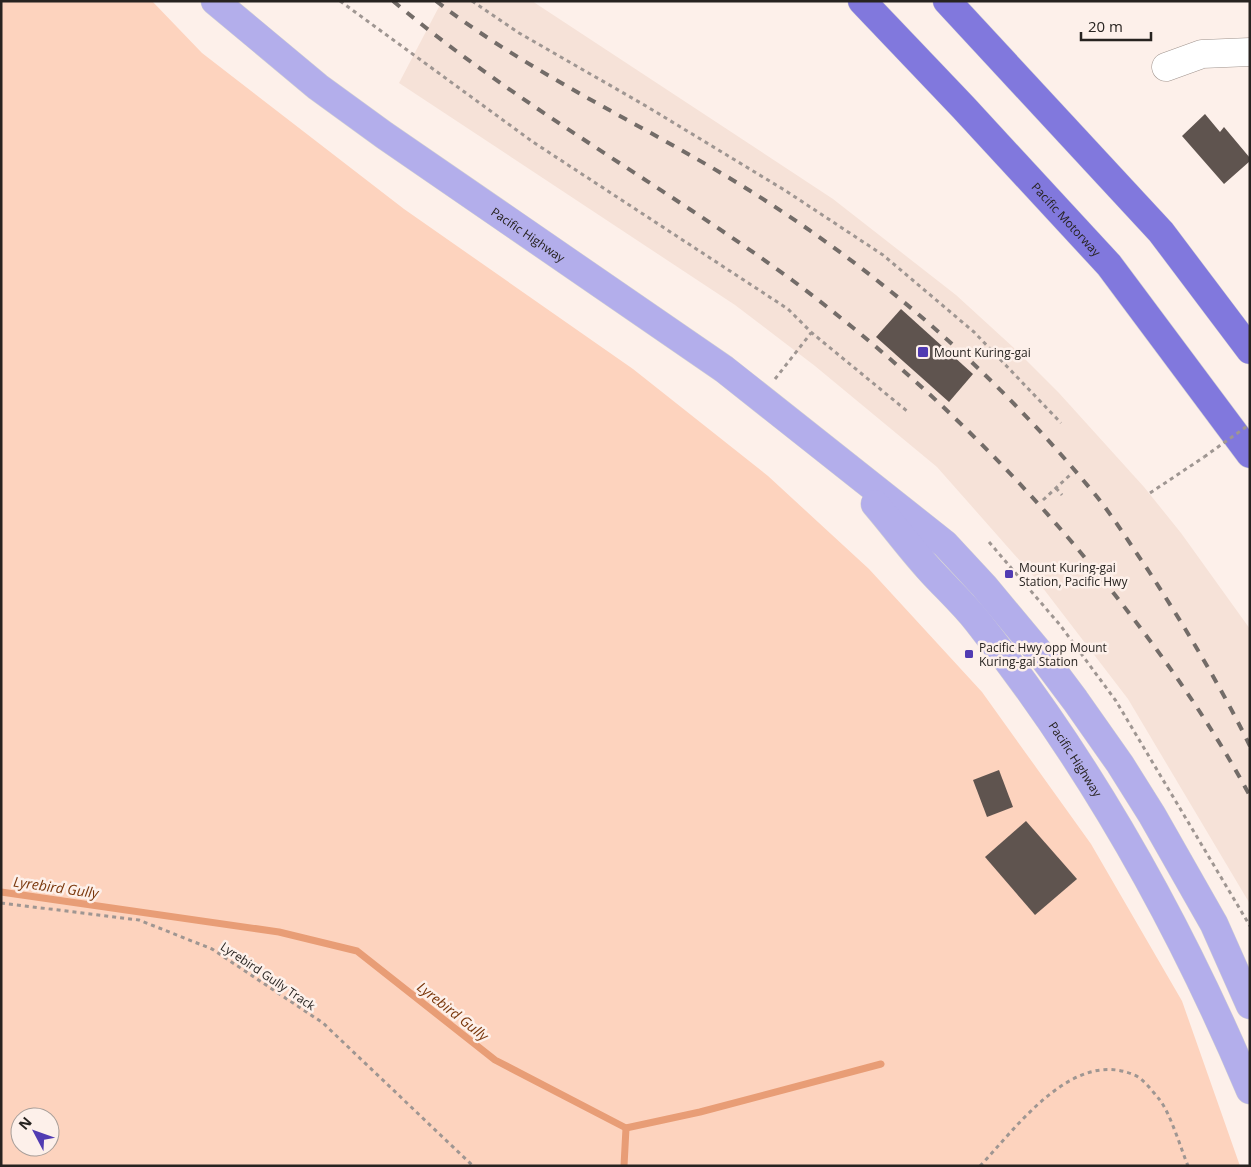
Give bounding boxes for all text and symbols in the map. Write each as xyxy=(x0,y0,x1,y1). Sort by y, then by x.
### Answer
scale bar xyxy=(1081,10,1151,42)
text: 20 m xyxy=(1088,16,1123,36)
street label: Pacific Motorway xyxy=(1028,178,1106,260)
street label: Pacific Highway xyxy=(488,203,570,266)
place label: Mount Kuring-gai xyxy=(934,344,1031,361)
marker: Mount Kuring-gai xyxy=(916,345,930,359)
place label: Mount Kuring-gai Station, Pacific Hwy xyxy=(1019,559,1128,590)
marker: Mount Kuring-gai Station, Pacific Hwy xyxy=(1003,568,1015,580)
place label: Pacific Hwy opp Mount Kuring-gai Station xyxy=(979,639,1107,670)
marker: Pacific Hwy opp Mount Kuring-gai Station xyxy=(963,648,975,660)
street label: Pacific Highway xyxy=(1045,718,1107,801)
water label: Lyrebird Gully xyxy=(12,872,101,903)
street label: Lyrebird Gully Track xyxy=(217,938,319,1015)
water label: Lyrebird Gully xyxy=(413,977,494,1046)
north arrow xyxy=(10,1107,60,1157)
text: N xyxy=(14,1113,36,1134)

